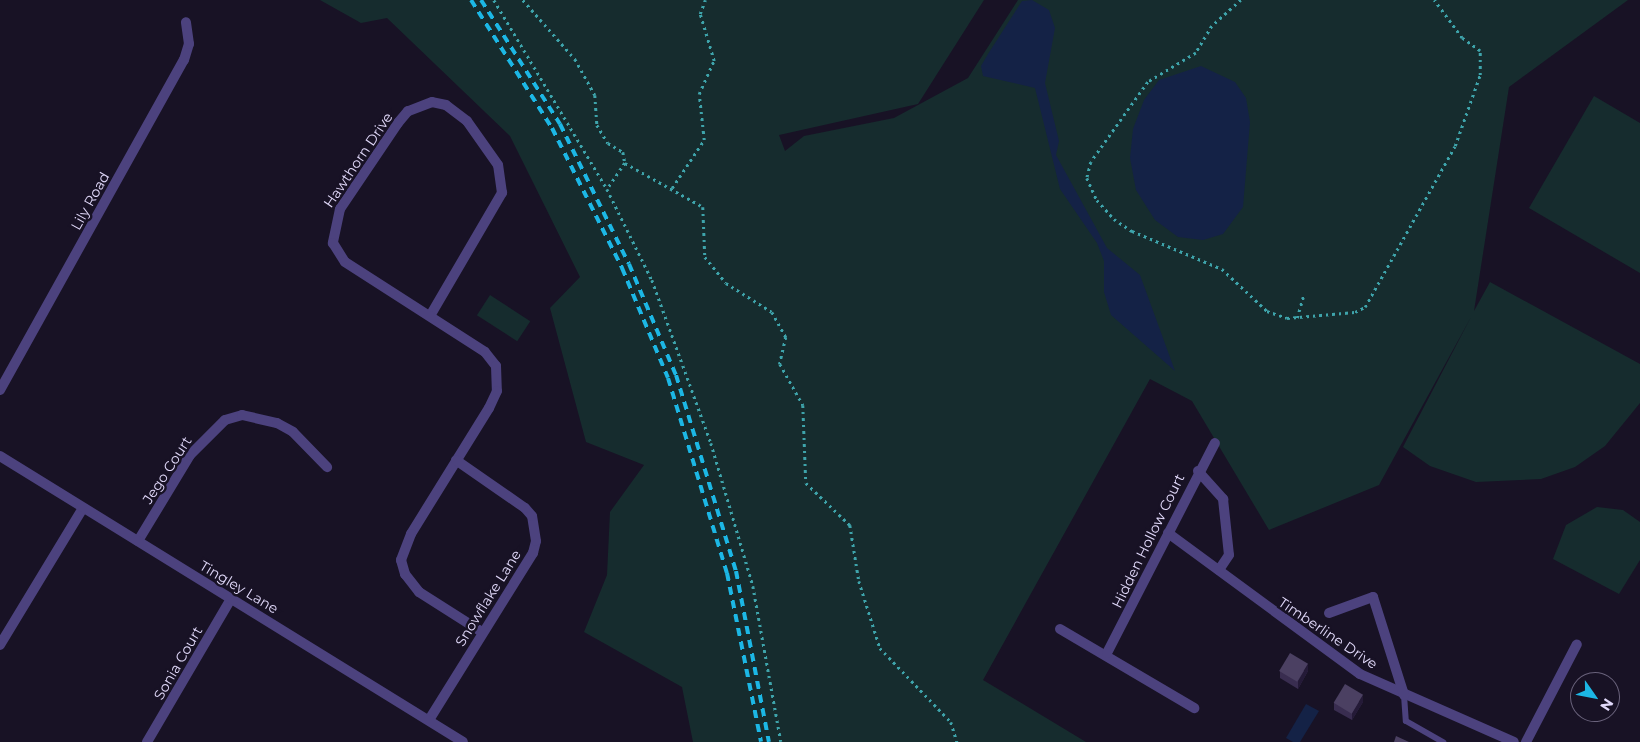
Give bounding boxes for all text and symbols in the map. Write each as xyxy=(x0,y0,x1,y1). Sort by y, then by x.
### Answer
street label: Hawthorn Drive xyxy=(320,109,396,211)
street label: Lily Road xyxy=(67,169,113,233)
street label: Jego Court xyxy=(139,433,195,507)
street label: Hidden Hollow Court xyxy=(1108,471,1188,611)
street label: Snowflake Lane xyxy=(452,547,524,649)
street label: Tingley Lane xyxy=(197,557,281,617)
street label: Timberline Drive xyxy=(1275,594,1381,672)
street label: Sonia Court xyxy=(150,623,206,703)
north arrow xyxy=(1570,672,1620,722)
text: N xyxy=(1596,695,1617,714)

